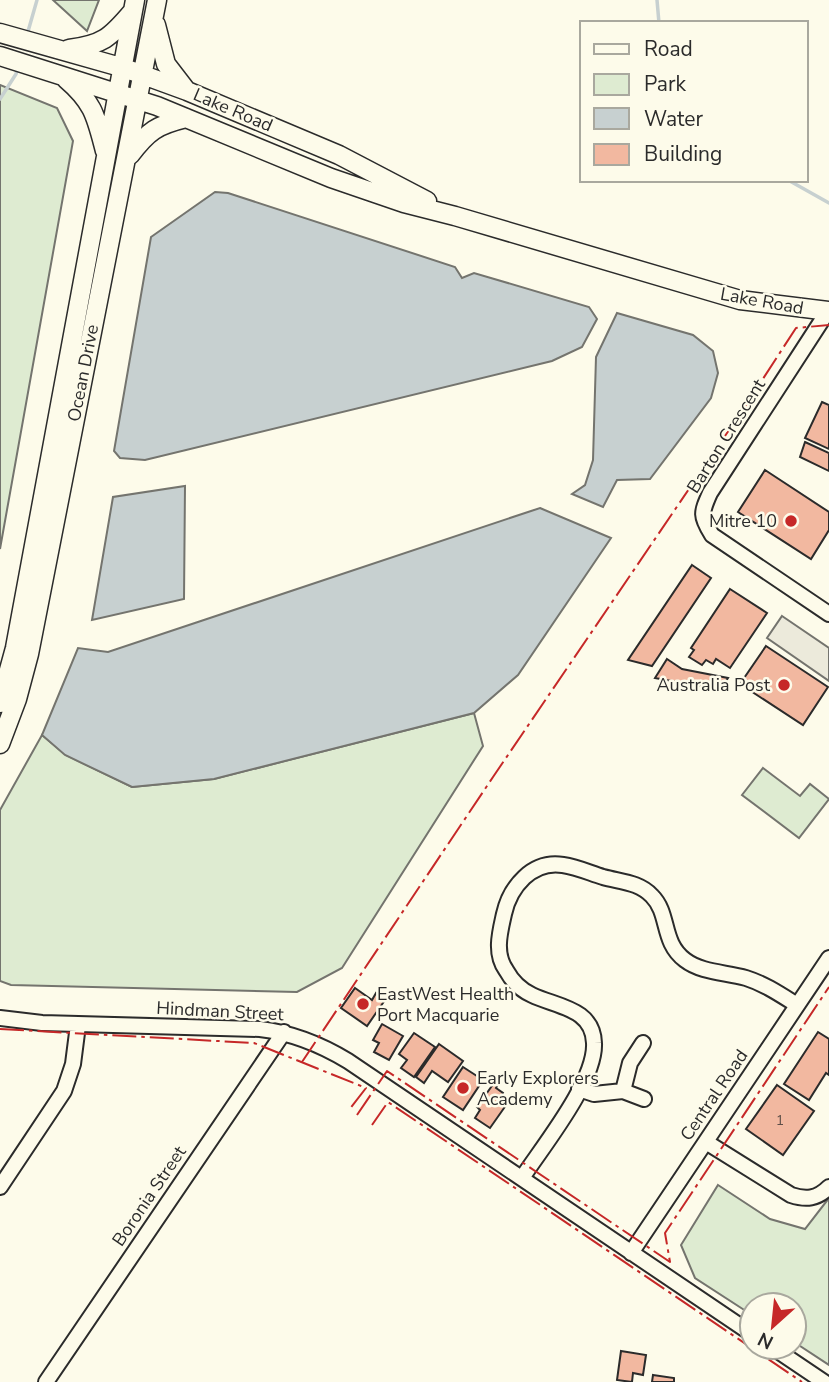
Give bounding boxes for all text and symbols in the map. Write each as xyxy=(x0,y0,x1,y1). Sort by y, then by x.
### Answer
legend xyxy=(580,21,808,182)
text: Road xyxy=(644,35,693,63)
text: Park xyxy=(644,70,686,98)
street label: Lake Road xyxy=(190,83,276,137)
text: Water xyxy=(644,105,703,133)
text: Building xyxy=(644,140,722,168)
street label: Lake Road xyxy=(718,282,806,320)
street label: Ocean Drive xyxy=(62,322,104,424)
street label: Barton Crescent xyxy=(681,374,771,498)
place label: Mitre 10 xyxy=(709,509,777,533)
marker: Mitre 10 xyxy=(783,513,799,529)
place label: Australia Post xyxy=(656,673,771,697)
marker: Australia Post xyxy=(776,677,792,693)
place label: EastWest Health Port Macquarie xyxy=(377,982,514,1027)
street label: Hindman Street xyxy=(156,996,285,1026)
marker: EastWest Health Port Macquarie xyxy=(355,996,371,1012)
street label: Central Road xyxy=(675,1045,753,1145)
place label: Early Explorers Academy xyxy=(477,1066,599,1111)
marker: Early Explorers Academy xyxy=(455,1080,471,1096)
house number: 1 xyxy=(776,1111,784,1130)
street label: Boronia Street xyxy=(107,1141,192,1251)
north arrow xyxy=(738,1291,808,1361)
text: N xyxy=(753,1325,778,1355)

